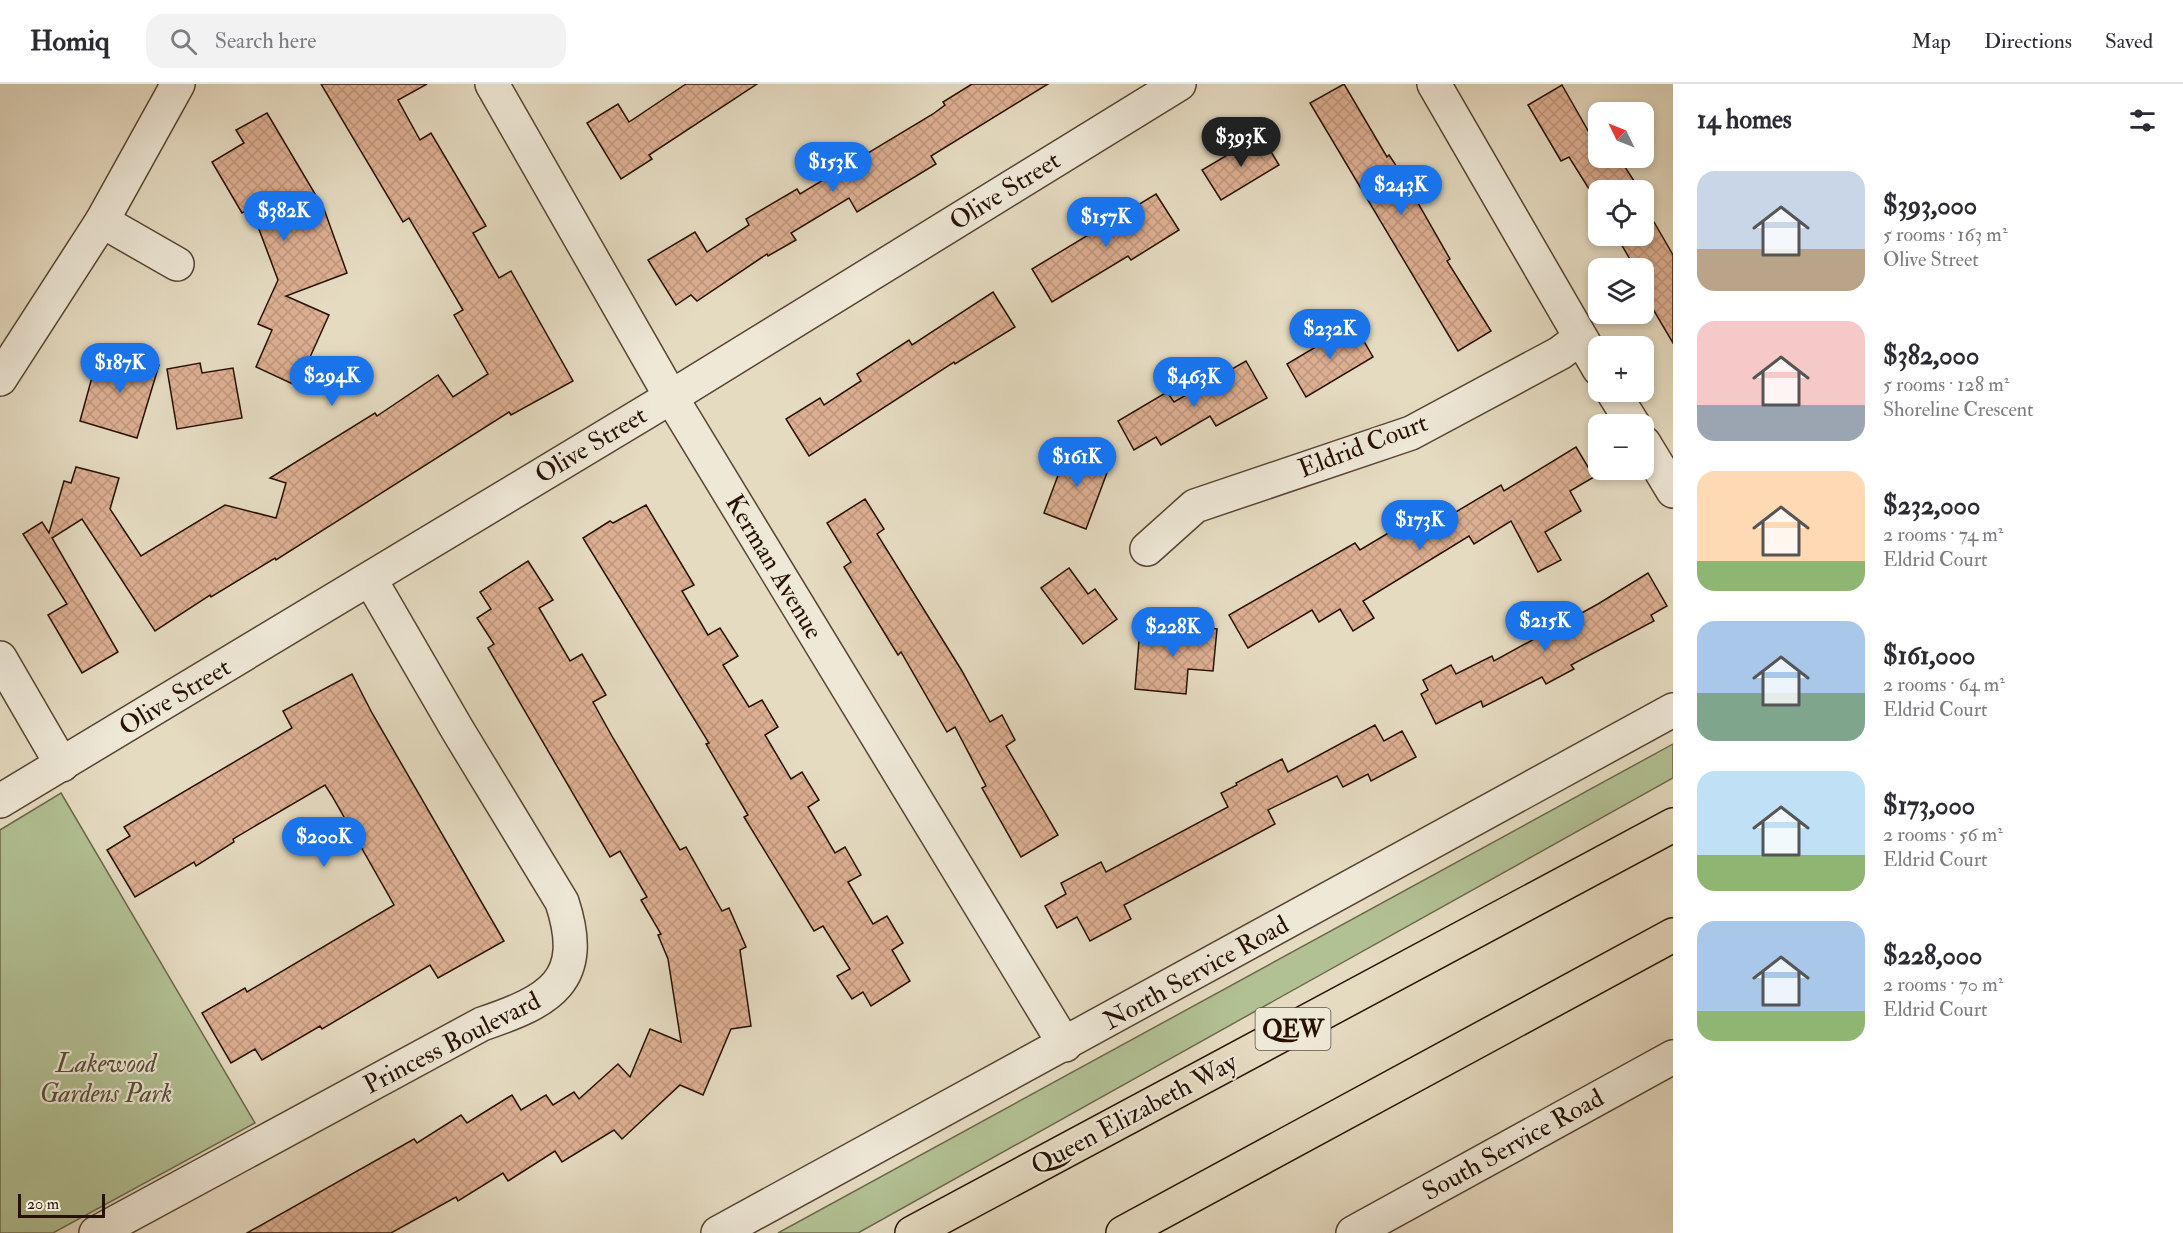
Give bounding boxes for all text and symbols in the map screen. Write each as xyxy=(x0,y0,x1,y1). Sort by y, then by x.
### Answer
search box xyxy=(146,14,566,68)
text: Homiq xyxy=(30,24,110,59)
icon: search xyxy=(167,25,200,58)
text: Search here xyxy=(215,27,316,55)
text: Map xyxy=(1911,28,1951,55)
text: Directions xyxy=(1984,28,2072,55)
text: Saved xyxy=(2105,28,2153,55)
north arrow xyxy=(1588,102,1654,168)
map controls xyxy=(1588,102,1654,480)
text: 14 homes xyxy=(1697,104,1792,136)
icon: filters xyxy=(2126,104,2159,137)
pin: $393K xyxy=(1199,117,1283,168)
text: $393K xyxy=(1216,124,1266,149)
pin: $153K xyxy=(791,142,875,193)
street label: Olive Street xyxy=(944,144,1066,238)
text: $153K xyxy=(809,149,857,174)
pin: $243K xyxy=(1359,165,1443,216)
text: $243K xyxy=(1374,172,1428,197)
button: locate xyxy=(1588,180,1654,246)
text: $393,000 xyxy=(1883,190,1977,222)
pin: $382K xyxy=(242,191,326,242)
icon: home xyxy=(1745,195,1817,267)
pin: $157K xyxy=(1064,197,1148,248)
text: $382K xyxy=(258,198,310,223)
text: $157K xyxy=(1081,204,1131,229)
text: 5 rooms · 163 m² xyxy=(1883,222,2008,247)
text: Olive Street xyxy=(1883,247,1979,272)
button: layers xyxy=(1588,258,1654,324)
pin: $232K xyxy=(1288,309,1372,360)
text: $232K xyxy=(1303,316,1357,341)
button: + xyxy=(1588,336,1654,402)
text: $382,000 xyxy=(1883,340,1979,372)
pin: $187K xyxy=(78,343,162,394)
icon: home xyxy=(1745,345,1817,417)
text: $187K xyxy=(94,350,146,375)
pin: $294K xyxy=(290,356,374,407)
pin: $463K xyxy=(1152,357,1236,408)
text: $294K xyxy=(304,363,360,388)
text: $463K xyxy=(1167,364,1221,389)
text: 5 rooms · 128 m² xyxy=(1883,372,2009,397)
text: Shoreline Crescent xyxy=(1883,397,2034,422)
street label: Olive Street xyxy=(529,399,653,491)
street label: Eldrid Court xyxy=(1294,407,1432,485)
button: − xyxy=(1588,414,1654,480)
pin: $161K xyxy=(1035,437,1119,488)
text: $161K xyxy=(1052,444,1102,469)
street label: Kerman Avenue xyxy=(718,489,830,645)
text: $232,000 xyxy=(1883,490,1980,522)
icon: home xyxy=(1745,495,1817,567)
pin: $173K xyxy=(1378,500,1462,551)
text: $173K xyxy=(1395,507,1445,532)
text: 2 rooms · 74 m² xyxy=(1883,522,2004,547)
text: Eldrid Court xyxy=(1883,547,1988,572)
pin: $215K xyxy=(1503,601,1587,652)
pin: $228K xyxy=(1131,607,1215,658)
text: $215K xyxy=(1519,608,1571,633)
text: $228K xyxy=(1146,614,1200,639)
text: $161,000 xyxy=(1883,640,1975,672)
icon: home xyxy=(1745,645,1817,717)
street label: Olive Street xyxy=(113,651,237,743)
text: 2 rooms · 64 m² xyxy=(1883,672,2005,697)
text: Eldrid Court xyxy=(1883,697,1988,722)
text: $173,000 xyxy=(1883,790,1975,822)
icon: home xyxy=(1745,795,1817,867)
pin: $200K xyxy=(282,817,366,868)
text: 2 rooms · 56 m² xyxy=(1883,822,2003,847)
text: $200K xyxy=(296,824,352,849)
text: Eldrid Court xyxy=(1883,847,1988,872)
street label: North Service Road xyxy=(1098,909,1294,1037)
text: $228,000 xyxy=(1883,940,1982,972)
icon: home xyxy=(1745,945,1817,1017)
text: 2 rooms · 70 m² xyxy=(1883,972,2003,997)
street label: Princess Boulevard xyxy=(358,985,546,1101)
text: Eldrid Court xyxy=(1883,997,1988,1022)
road number: QEW xyxy=(1256,1008,1330,1050)
street label: Queen Elizabeth Way xyxy=(1025,1046,1243,1182)
park label: Lakewood Gardens Park xyxy=(40,1048,172,1110)
street label: South Service Road xyxy=(1417,1082,1609,1208)
scale bar xyxy=(18,1191,105,1218)
text: 20 m xyxy=(27,1194,59,1214)

